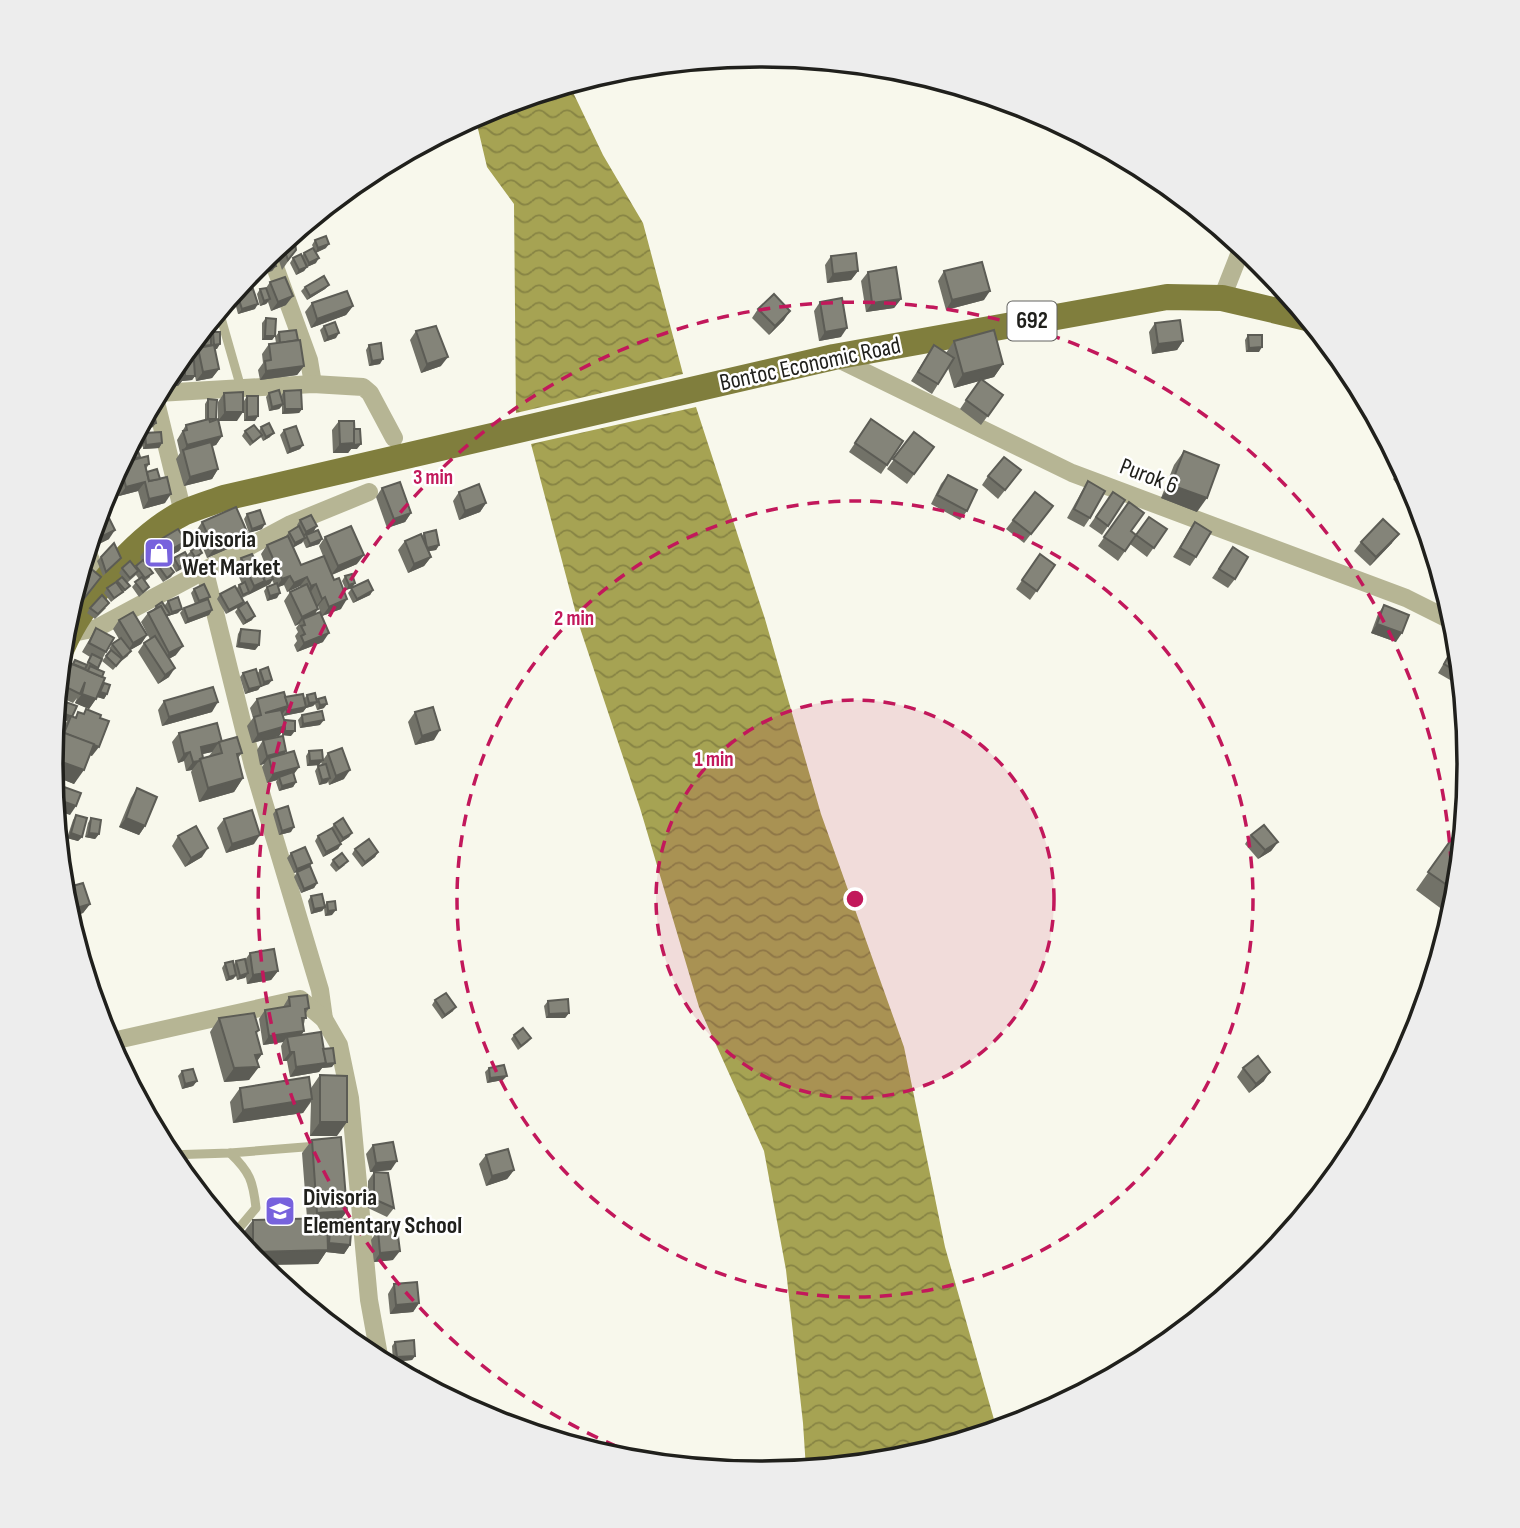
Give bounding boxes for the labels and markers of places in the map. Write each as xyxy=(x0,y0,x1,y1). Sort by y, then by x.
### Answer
place label: Divisoria Wet Market xyxy=(182,525,280,582)
shop icon: Divisoria Wet Market xyxy=(142,536,176,570)
centre of rings xyxy=(843,887,867,911)
place label: Divisoria Elementary School xyxy=(303,1183,462,1240)
school or university icon: Divisoria Elementary School xyxy=(263,1194,297,1228)

